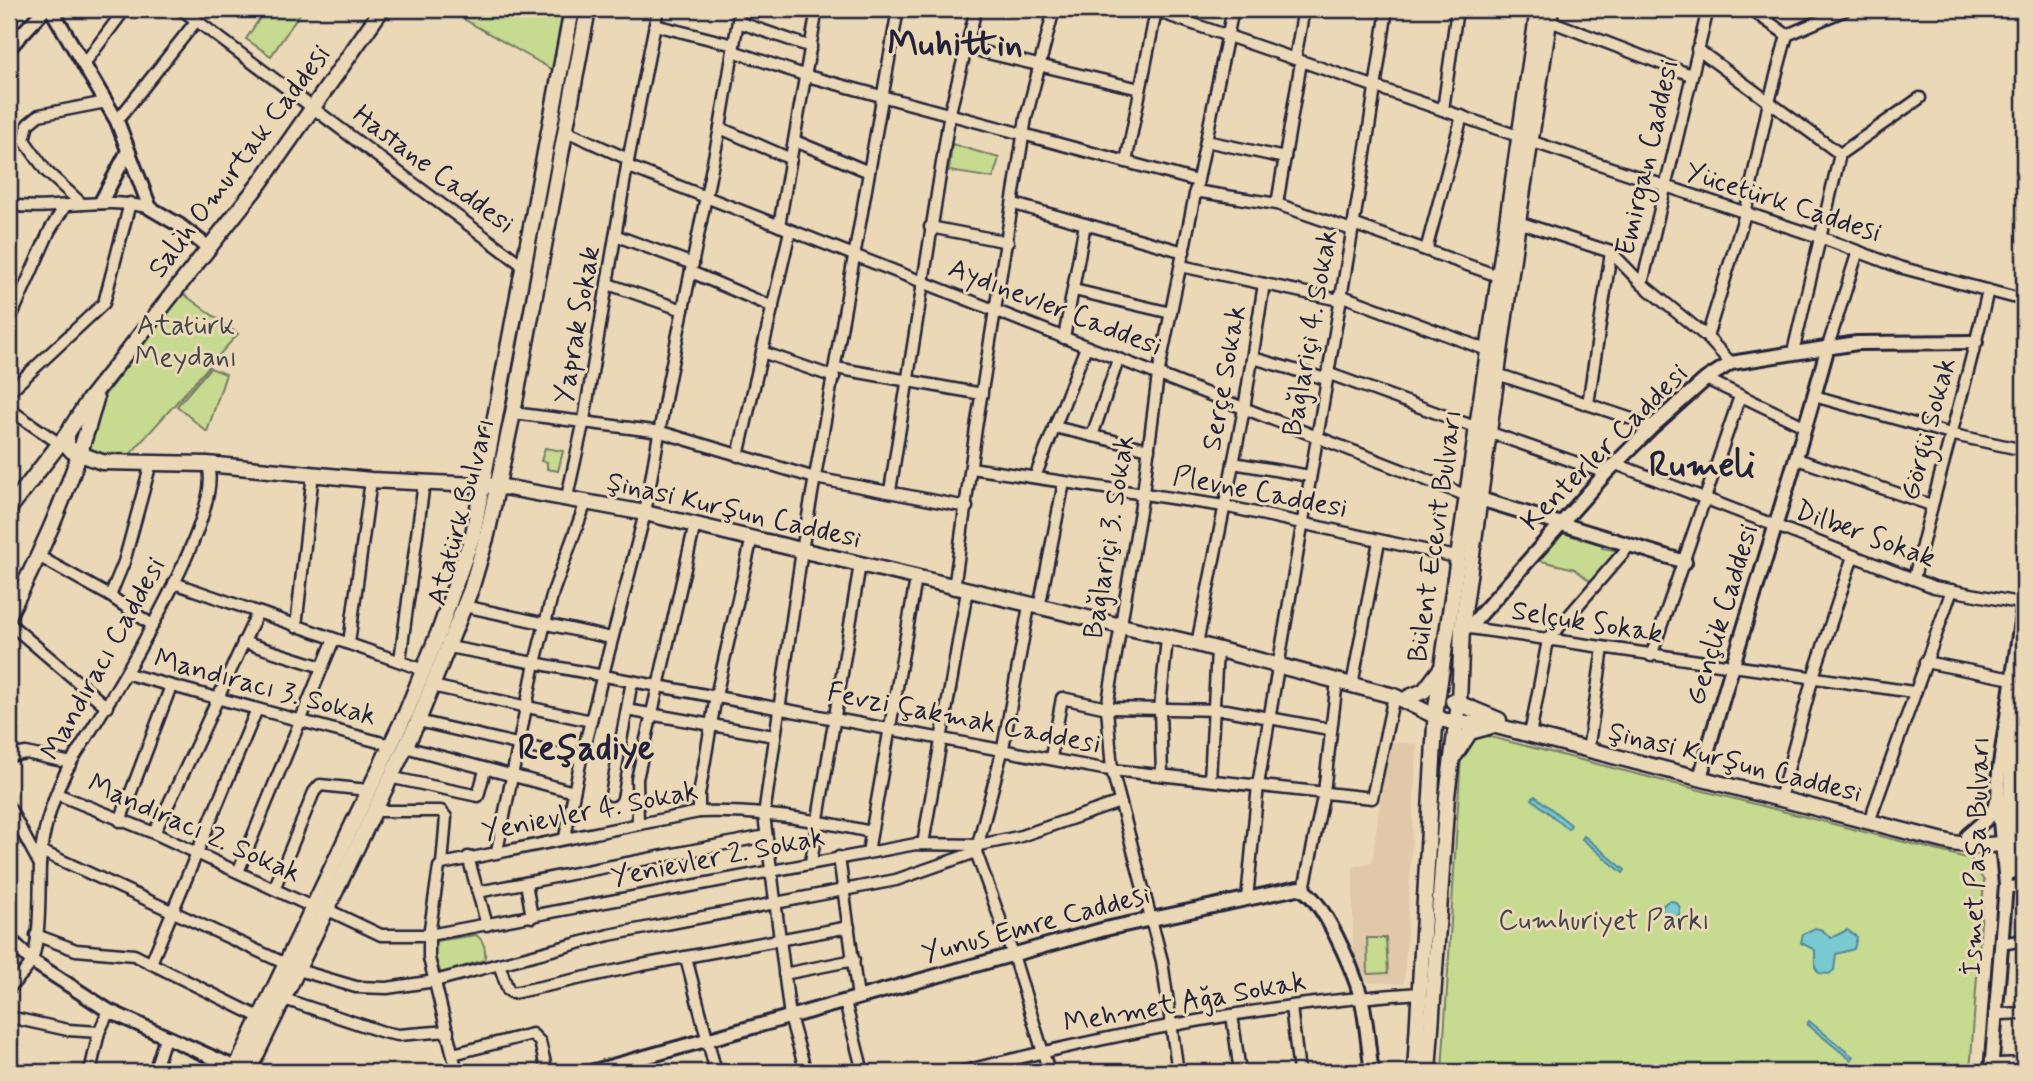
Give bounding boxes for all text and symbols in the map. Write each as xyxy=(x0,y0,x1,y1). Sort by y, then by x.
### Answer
district label: Muhittin xyxy=(887,22,1023,68)
street label: Salih Omurtak Caddesi xyxy=(140,38,340,286)
street label: Emirgan Caddesi xyxy=(1607,56,1690,260)
street label: Hastane Caddesi xyxy=(345,97,521,243)
street label: Yücetürk Caddesi xyxy=(1680,154,1886,252)
street label: Bağlariçi 4. Sokak xyxy=(1275,227,1347,439)
street label: Yaprak Sokak xyxy=(546,243,610,407)
street label: Aydınevler Caddesi xyxy=(943,250,1167,366)
street label: Serçe Sokak xyxy=(1194,302,1256,454)
park label: Atatürk Meydanı xyxy=(135,308,237,377)
street label: Görgü Sokak xyxy=(1892,353,1969,505)
street label: Kenterler Caddesi xyxy=(1513,356,1697,540)
street label: Bülent Ecevit Bulvarı xyxy=(1400,407,1472,665)
street label: Atatürk Bulvarı xyxy=(419,414,505,610)
street label: Bağlariçi 3. Sokak xyxy=(1076,432,1144,642)
district label: Rumeli xyxy=(1649,443,1755,489)
street label: Plevne Caddesi xyxy=(1170,458,1350,528)
street label: Şinasi Kurşun Caddesi xyxy=(603,464,865,558)
street label: Dilber Sokak xyxy=(1790,493,1940,577)
street label: Gençlik Caddesi xyxy=(1678,520,1768,710)
street label: Mandıracı Caddesi xyxy=(33,551,175,767)
street label: Selçuk Sokak xyxy=(1509,593,1665,653)
street label: Mandıracı 3. Sokak xyxy=(150,641,380,735)
street label: Fevzi Çakmak Caddesi xyxy=(824,674,1104,764)
street label: Şinasi Kurşun Caddesi xyxy=(1604,714,1866,812)
district label: Reşadiye xyxy=(518,726,655,772)
street label: İsmet Paşa Bulvarı xyxy=(1954,736,2000,976)
street label: Mandıracı 2. Sokak xyxy=(82,765,306,893)
street label: Yenievler 4. Sokak xyxy=(479,773,701,851)
street label: Yenievler 2. Sokak xyxy=(608,819,828,897)
street label: Yunus Emre Caddesi xyxy=(918,877,1154,973)
park label: Cumhuriyet Parkı xyxy=(1498,903,1710,940)
street label: Mehmet Ağa Sokak xyxy=(1061,963,1309,1043)

